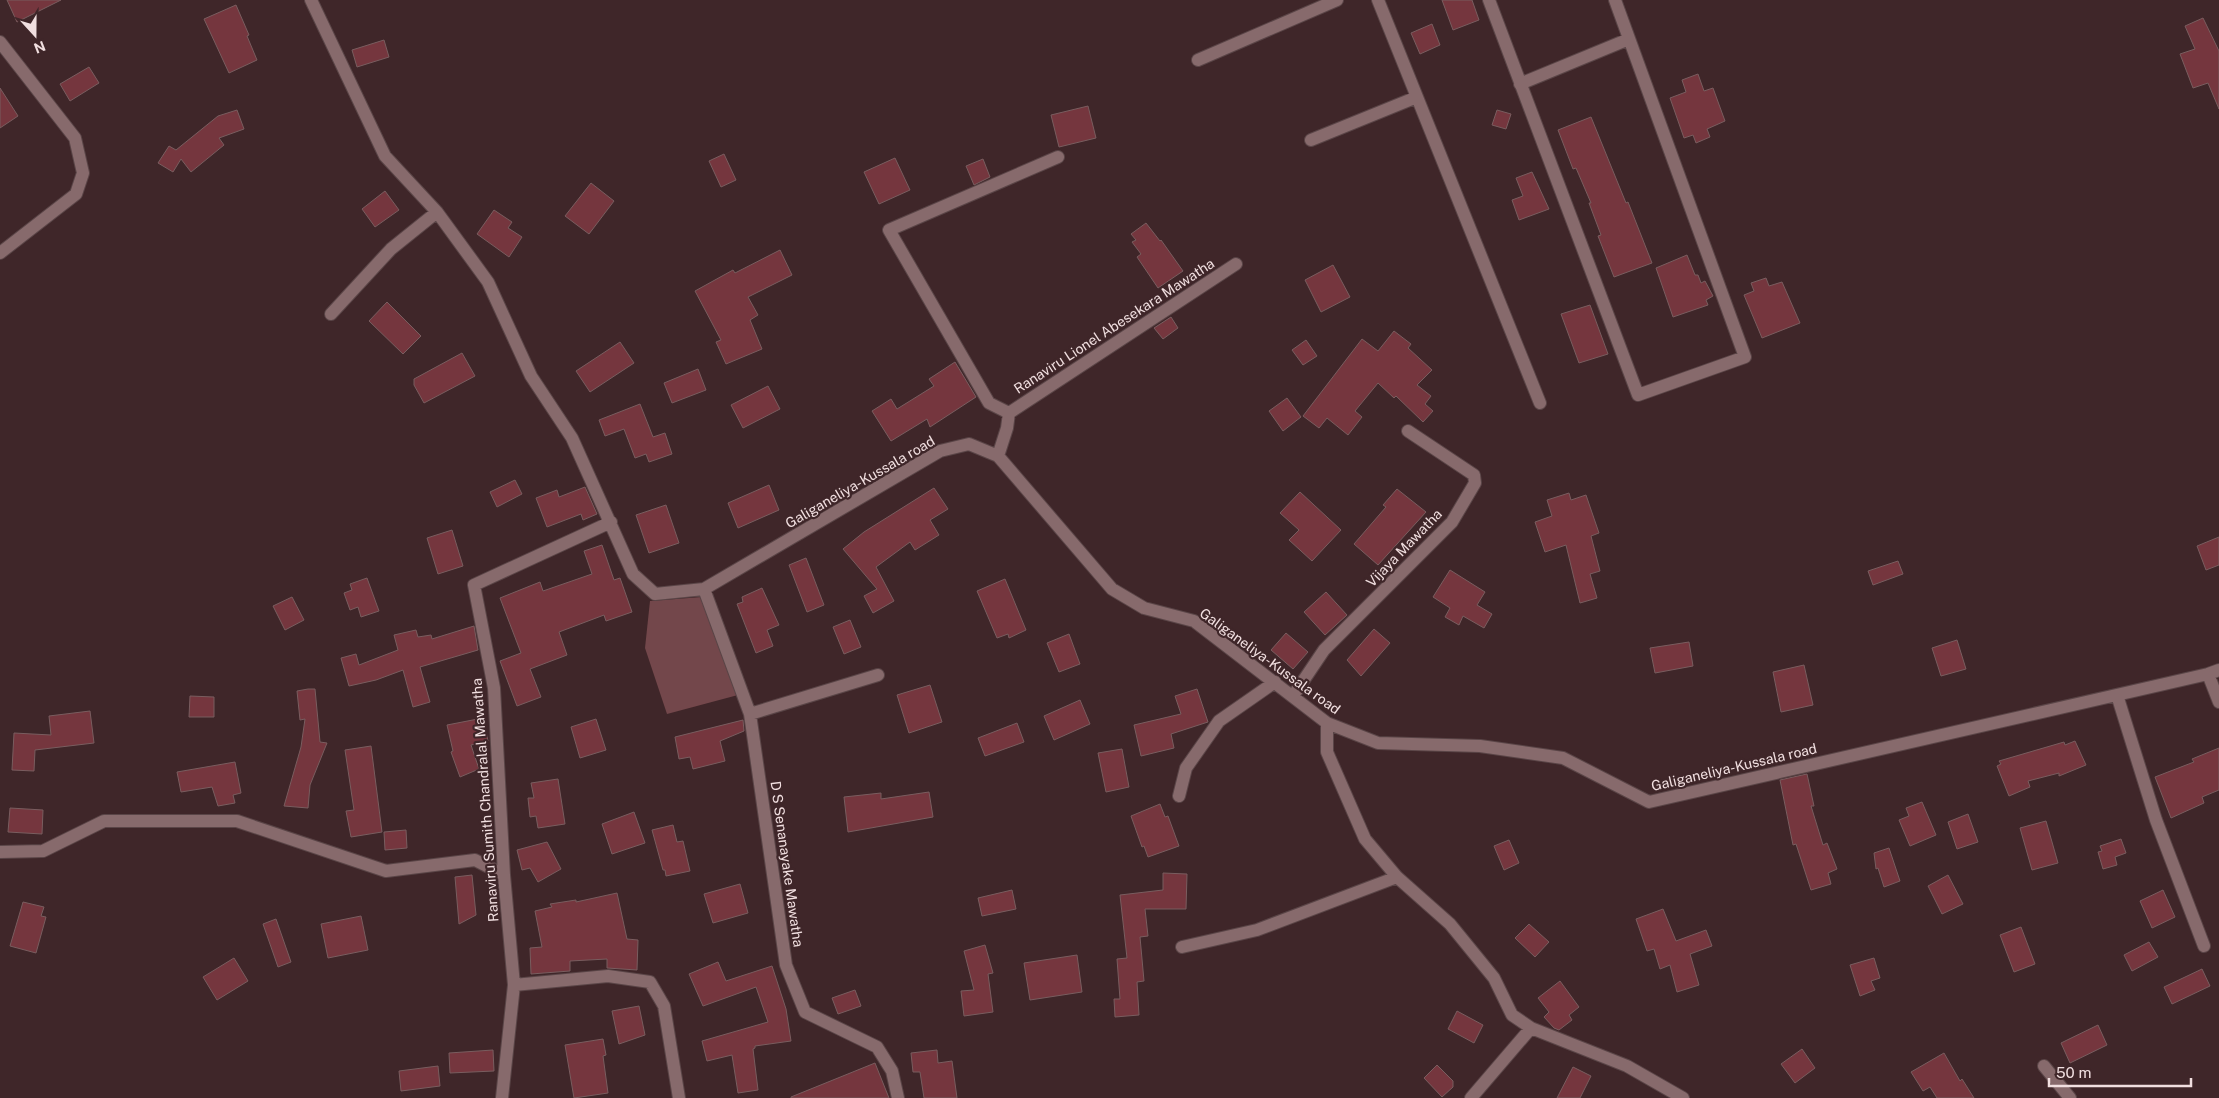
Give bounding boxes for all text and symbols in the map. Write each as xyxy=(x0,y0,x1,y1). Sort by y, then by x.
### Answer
north arrow xyxy=(10,10,60,60)
text: N xyxy=(32,38,48,57)
street label: Ranaviru Lionel Abesekara Mawatha xyxy=(1011,255,1217,397)
street label: Galiganeliya-Kussala road xyxy=(783,433,937,531)
street label: Vijaya Mawatha xyxy=(1363,506,1445,590)
street label: Galiganeliya-Kussala road xyxy=(1197,605,1343,717)
street label: Ranaviru Sumith Chandralal Mawatha xyxy=(469,678,501,922)
street label: Galiganeliya-Kussala road xyxy=(1650,740,1818,794)
street label: D S Senanayake Mawatha xyxy=(767,780,807,948)
scale bar xyxy=(2049,1056,2192,1088)
text: 50 m xyxy=(2056,1064,2091,1081)

